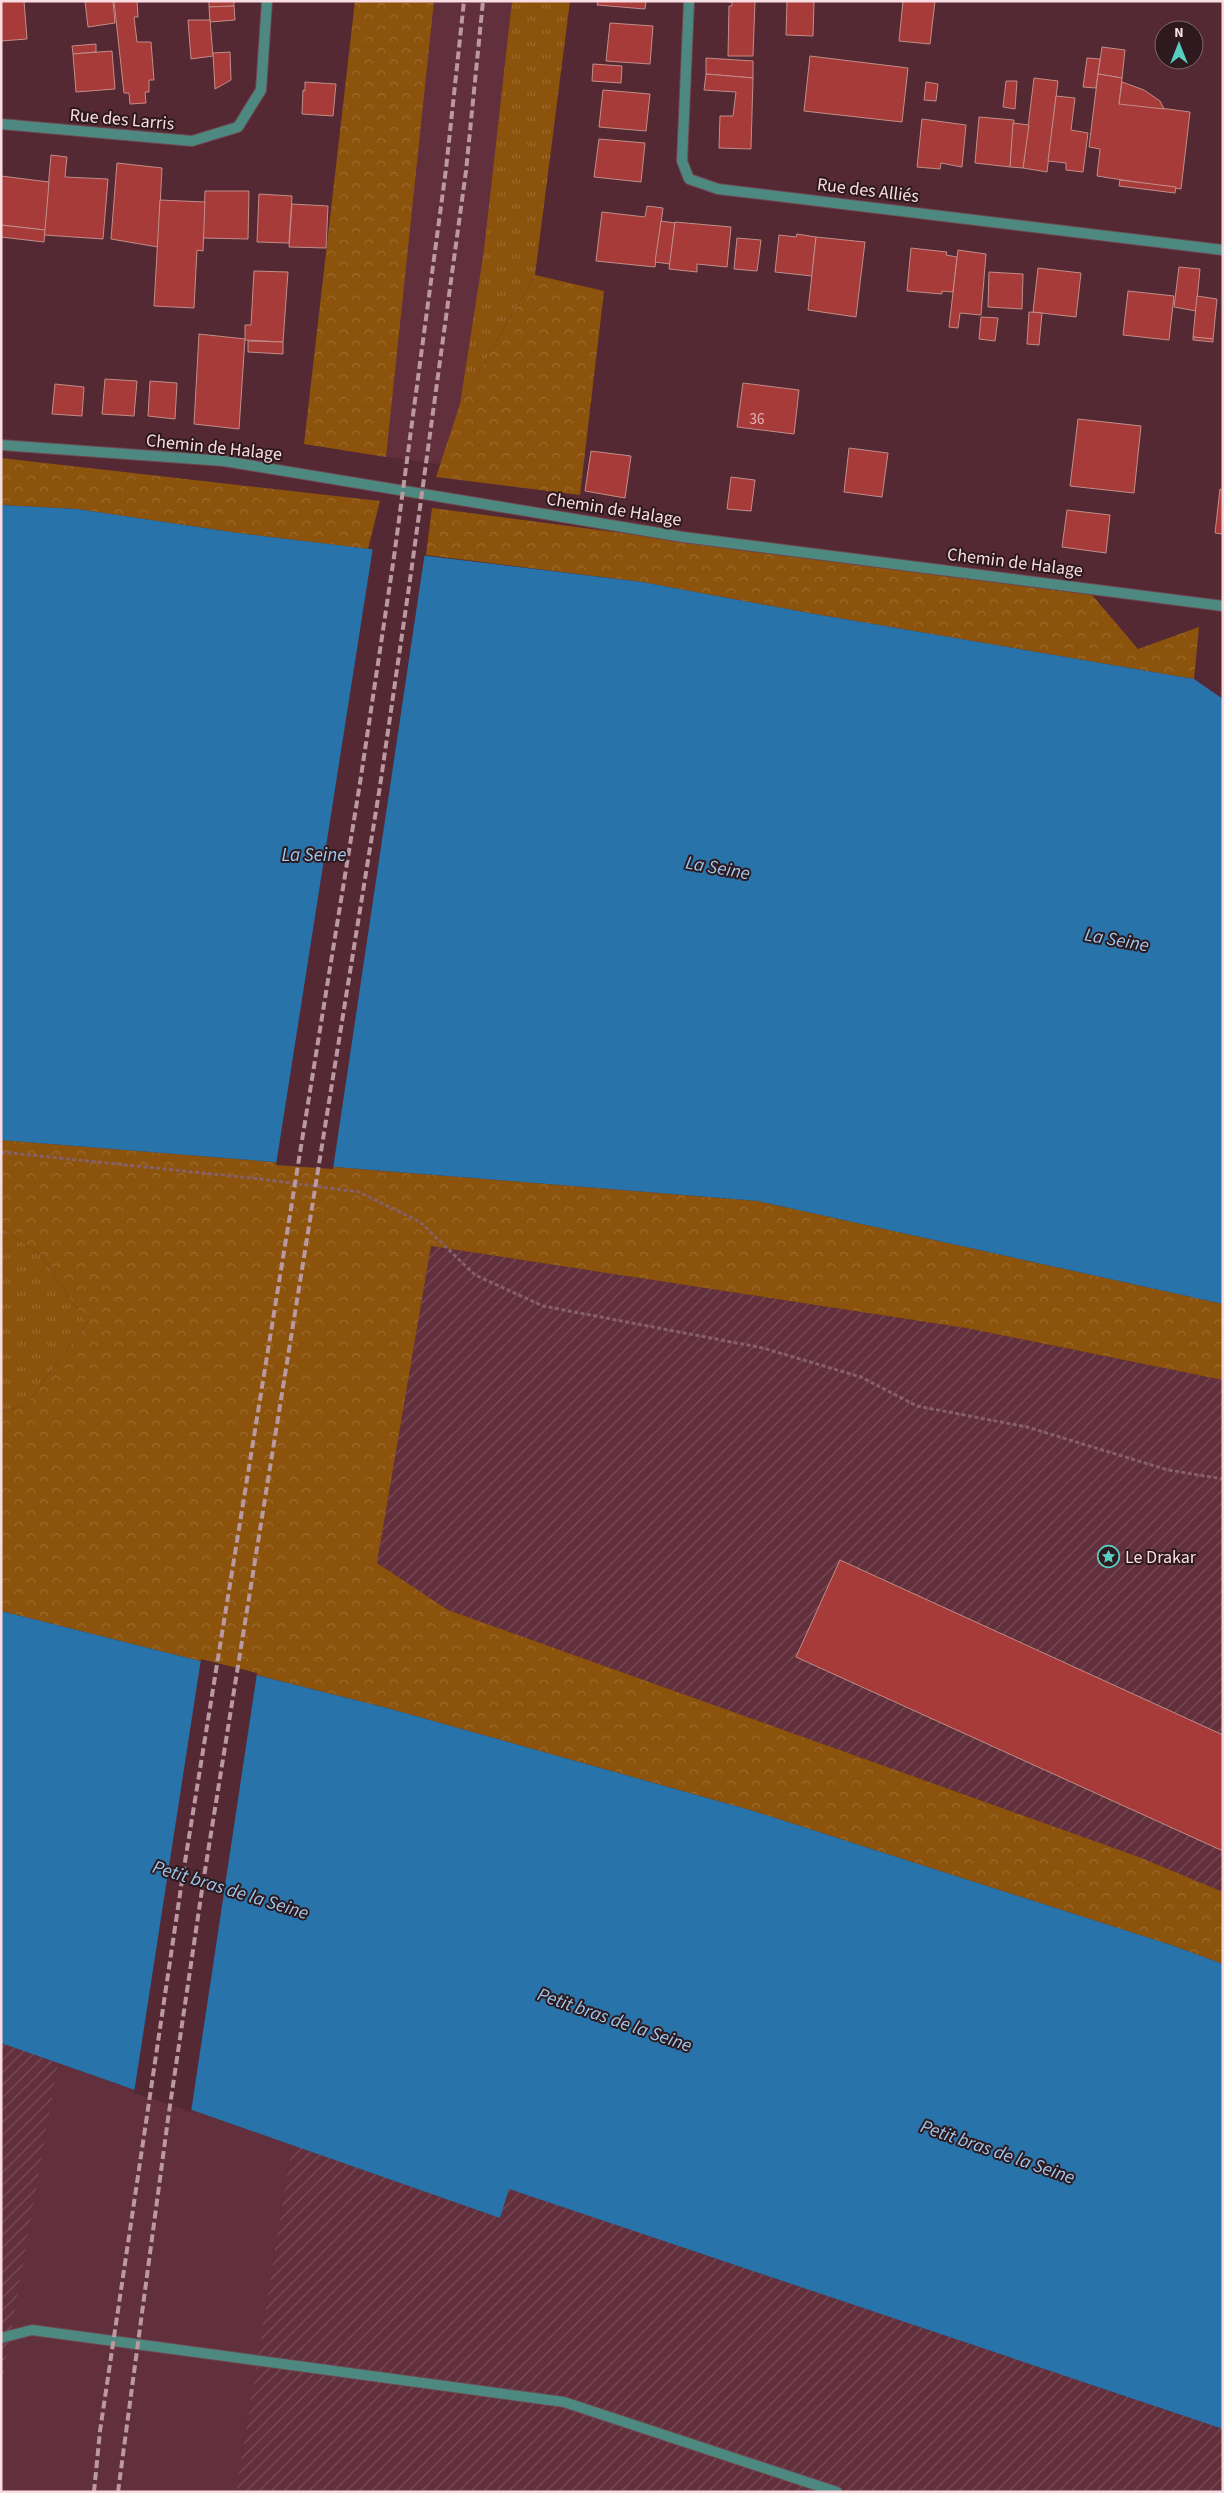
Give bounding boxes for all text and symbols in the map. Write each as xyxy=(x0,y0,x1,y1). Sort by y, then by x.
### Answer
north arrow xyxy=(1154,20,1204,70)
text: N xyxy=(1174,23,1184,43)
street label: Rue des Larris xyxy=(69,102,175,137)
street label: Rue des Alliés xyxy=(816,172,920,209)
house number: 36 xyxy=(750,409,764,430)
street label: Chemin de Halage xyxy=(145,428,283,467)
street label: Chemin de Halage xyxy=(545,486,683,533)
street label: Chemin de Halage xyxy=(946,542,1084,583)
water label: La Seine xyxy=(282,842,346,869)
water label: La Seine xyxy=(683,850,752,887)
water label: La Seine xyxy=(1082,922,1151,959)
place icon: Le Drakar xyxy=(1097,1545,1121,1569)
place label: Le Drakar xyxy=(1125,1545,1197,1570)
water label: Petit bras de la Seine xyxy=(149,1854,312,1927)
water label: Petit bras de la Seine xyxy=(534,1981,695,2060)
water label: Petit bras de la Seine xyxy=(917,2113,1078,2192)

